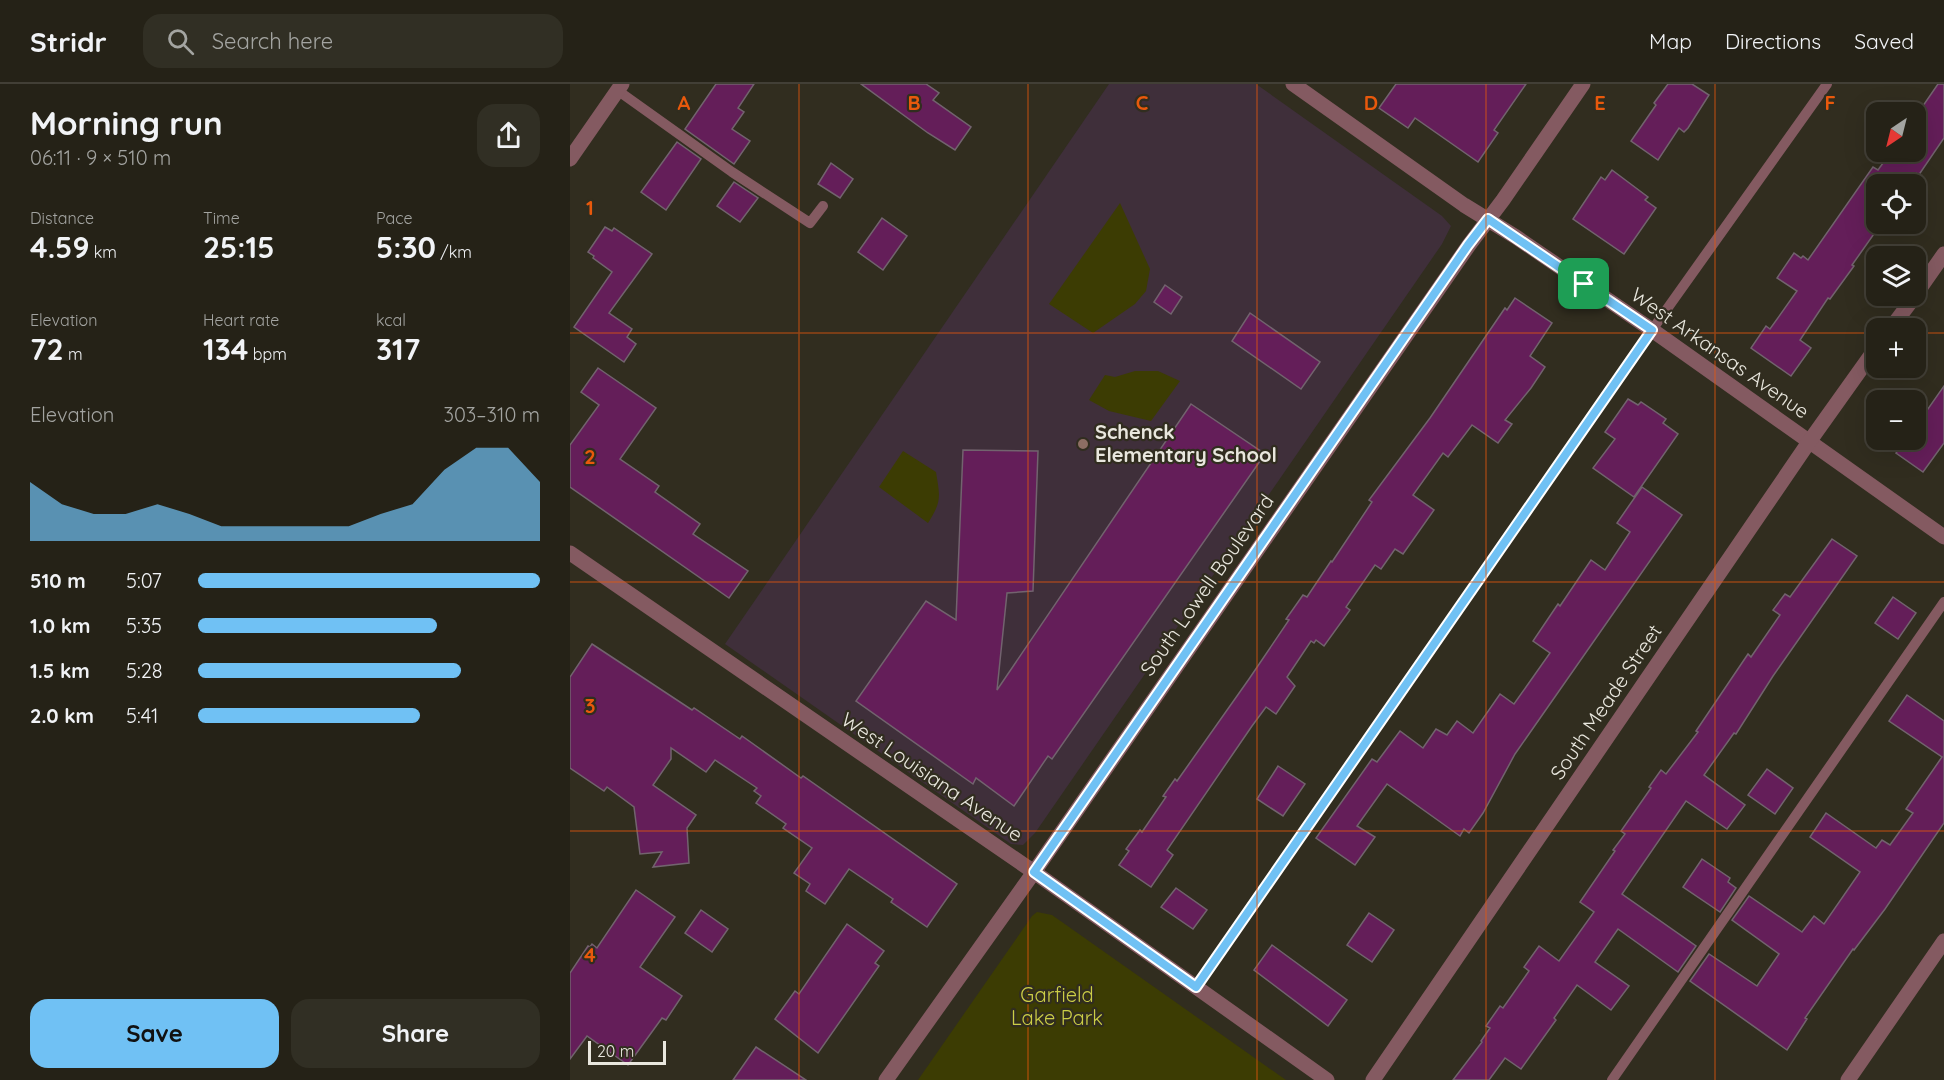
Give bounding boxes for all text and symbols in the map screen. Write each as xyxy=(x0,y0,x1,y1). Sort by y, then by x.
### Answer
search box xyxy=(143,14,563,68)
text: Stridr xyxy=(30,24,107,59)
icon: search xyxy=(164,25,197,58)
text: Search here xyxy=(212,27,333,55)
text: Map xyxy=(1649,28,1692,54)
text: Directions xyxy=(1725,28,1821,54)
text: Saved xyxy=(1854,28,1914,54)
text: A xyxy=(678,90,691,115)
text: B xyxy=(907,90,921,115)
text: C xyxy=(1136,90,1149,115)
text: D xyxy=(1364,90,1378,115)
text: E xyxy=(1594,90,1606,115)
text: F xyxy=(1824,90,1836,115)
text: Morning run xyxy=(30,102,223,143)
north arrow xyxy=(1866,102,1926,162)
map controls xyxy=(1866,102,1926,450)
button: share xyxy=(477,104,540,167)
text: 06:11 · 9 × 510 m xyxy=(30,145,171,170)
button: locate xyxy=(1866,174,1926,234)
text: 1 xyxy=(586,195,594,220)
text: Distance xyxy=(30,208,94,228)
text: Time xyxy=(203,208,240,228)
text: Pace xyxy=(376,208,412,228)
text: 4.59 xyxy=(30,228,89,266)
text: 25:15 xyxy=(203,228,275,266)
text: 5:30 xyxy=(376,228,436,266)
text: km xyxy=(89,242,117,262)
text: /km xyxy=(436,242,472,262)
button: layers xyxy=(1866,246,1926,306)
pin xyxy=(1558,258,1609,309)
icon: arrive xyxy=(1567,267,1600,300)
street label: West Arkansas Avenue xyxy=(1626,282,1814,424)
text: Elevation xyxy=(30,310,97,330)
text: Heart rate xyxy=(203,310,279,330)
text: kcal xyxy=(376,310,406,330)
button: + xyxy=(1866,318,1926,378)
text: 72 xyxy=(30,330,64,368)
text: 134 xyxy=(203,330,248,368)
text: 317 xyxy=(376,330,420,368)
text: m xyxy=(64,344,83,364)
text: bpm xyxy=(248,344,287,364)
button: − xyxy=(1866,390,1926,450)
text: Elevation xyxy=(30,402,114,427)
text: 303–310 m xyxy=(443,402,540,427)
place label: Schenck Elementary School xyxy=(1095,419,1277,467)
marker: Schenck Elementary School xyxy=(1076,437,1090,451)
text: 2 xyxy=(584,444,596,469)
street label: South Lowell Boulevard xyxy=(1134,489,1279,680)
text: 510 m xyxy=(30,568,86,593)
text: 5:07 xyxy=(126,568,162,593)
text: 1.0 km xyxy=(30,613,90,638)
text: 5:35 xyxy=(126,613,162,638)
street label: South Meade Street xyxy=(1544,619,1667,784)
text: 1.5 km xyxy=(30,658,90,683)
text: 5:28 xyxy=(126,658,163,683)
text: 3 xyxy=(585,693,595,718)
text: 2.0 km xyxy=(30,703,94,728)
text: 5:41 xyxy=(126,703,158,728)
street label: West Louisiana Avenue xyxy=(837,706,1028,847)
text: 4 xyxy=(584,942,596,967)
park label: Garfield Lake Park xyxy=(1011,982,1103,1030)
button: Save xyxy=(30,999,279,1068)
button: Share xyxy=(291,999,540,1068)
scale bar xyxy=(588,1038,666,1066)
text: 20 m xyxy=(597,1041,634,1061)

